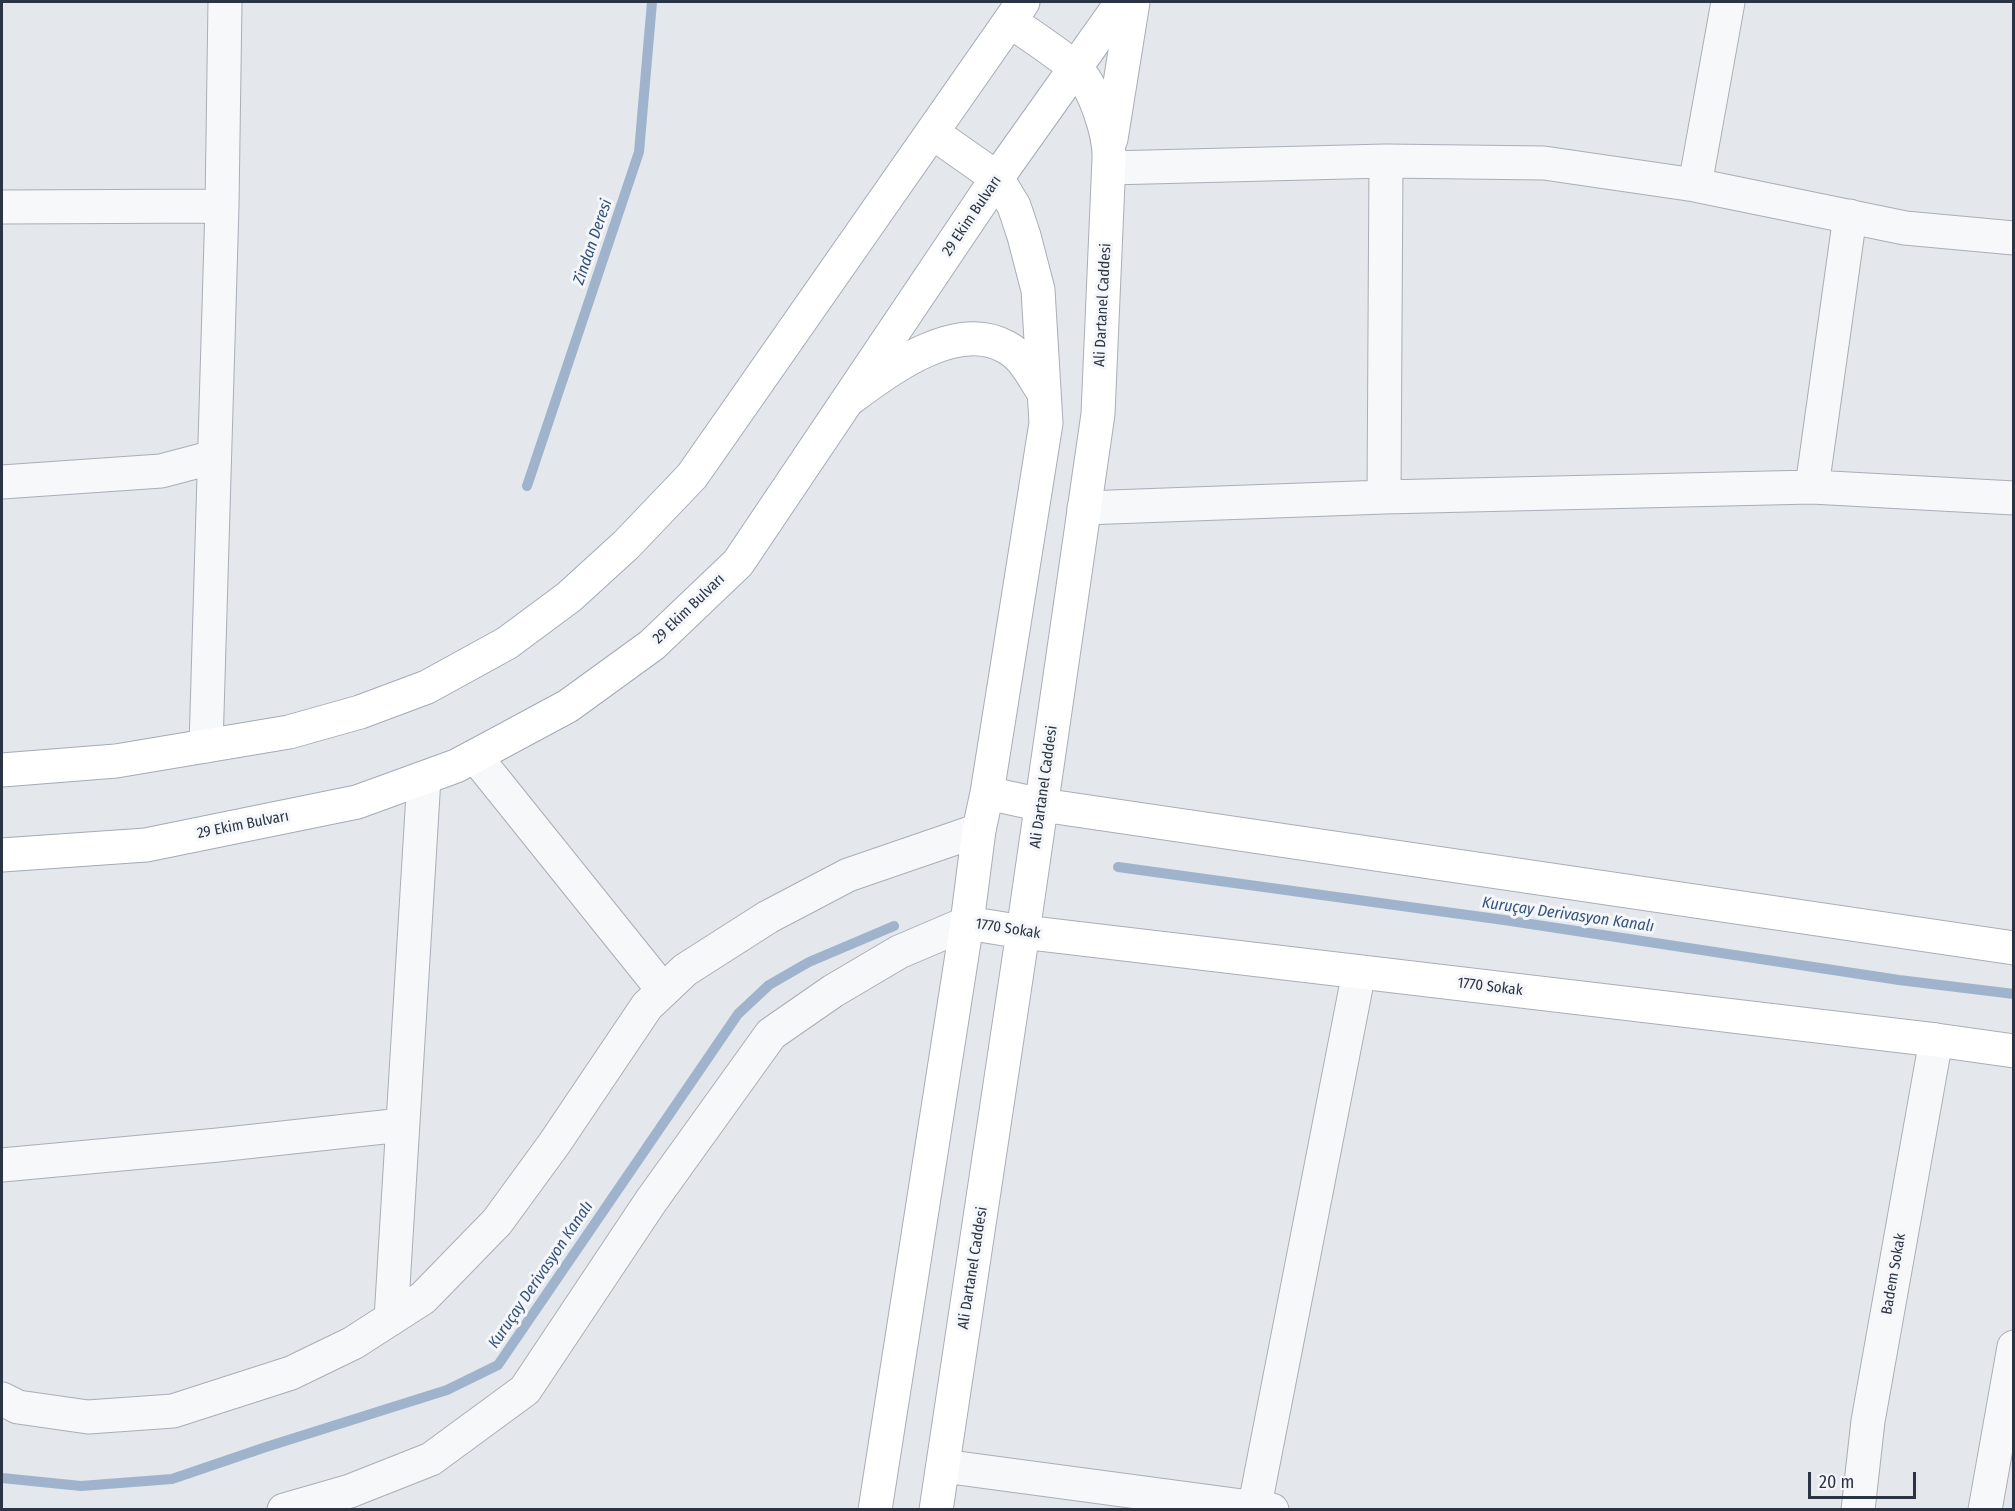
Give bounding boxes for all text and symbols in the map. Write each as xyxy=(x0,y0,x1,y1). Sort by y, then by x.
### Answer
street label: 29 Ekim Bulvarı xyxy=(939,172,1005,260)
water label: Zindan Deresi xyxy=(569,197,617,287)
street label: Ali Dartanel Caddesi xyxy=(1091,243,1115,367)
street label: 29 Ekim Bulvarı xyxy=(649,570,729,648)
street label: Ali Dartanel Caddesi xyxy=(1026,724,1062,850)
street label: 29 Ekim Bulvarı xyxy=(196,807,290,843)
water label: Kuruçay Derivasyon Kanalı xyxy=(1481,893,1655,937)
street label: 1770 Sokak xyxy=(974,915,1042,943)
street label: 1770 Sokak xyxy=(1456,974,1524,1000)
water label: Kuruçay Derivasyon Kanalı xyxy=(485,1198,597,1352)
street label: Ali Dartanel Caddesi xyxy=(954,1205,992,1331)
street label: Badem Sokak xyxy=(1878,1232,1910,1316)
scale bar xyxy=(1811,1460,1919,1498)
text: 20 m xyxy=(1819,1471,1854,1493)

